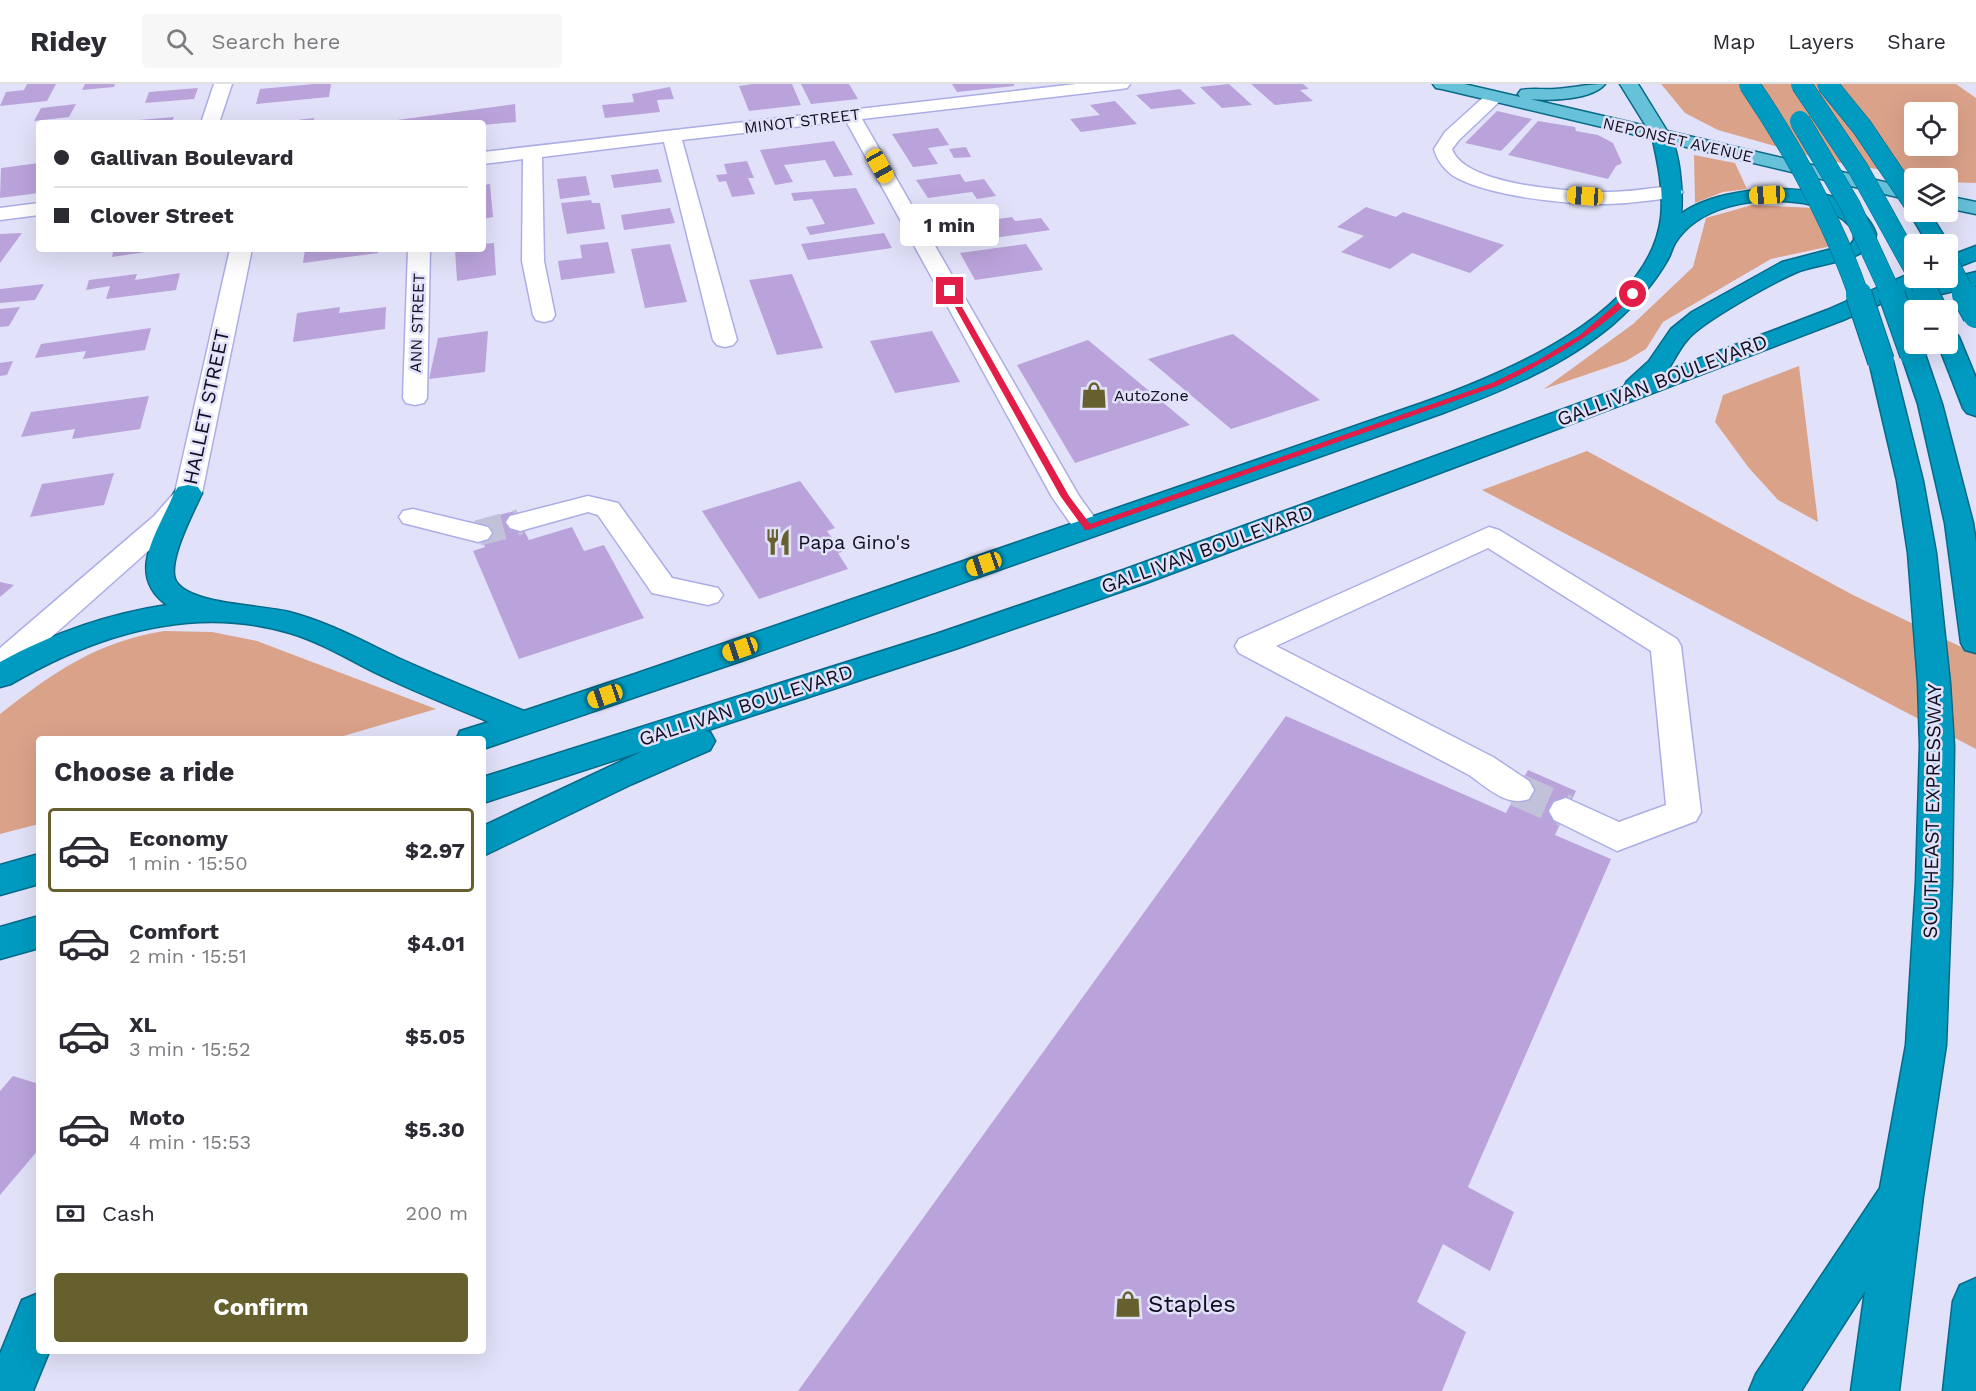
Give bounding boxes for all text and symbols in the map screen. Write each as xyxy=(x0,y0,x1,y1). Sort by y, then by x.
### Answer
search box xyxy=(142,14,562,68)
text: Ridey xyxy=(30,25,106,58)
icon: search xyxy=(163,25,196,58)
text: Search here xyxy=(211,29,340,54)
text: Map xyxy=(1712,29,1755,54)
text: Layers xyxy=(1788,29,1854,54)
text: Share xyxy=(1887,29,1946,54)
map controls xyxy=(1904,102,1958,354)
button: locate xyxy=(1904,102,1958,156)
street label: MINOT STREET xyxy=(743,104,861,138)
street label: NEPONSET AVENUE xyxy=(1601,113,1755,167)
text: Gallivan Boulevard xyxy=(90,145,294,170)
car xyxy=(863,146,897,186)
button: layers xyxy=(1904,168,1958,222)
car xyxy=(1749,185,1785,205)
car xyxy=(1566,186,1604,206)
text: Clover Street xyxy=(90,203,234,228)
callout: 1 min xyxy=(900,204,1000,246)
text: 1 min xyxy=(924,213,975,237)
button: + xyxy=(1904,234,1958,288)
street label: ANN STREET xyxy=(406,273,428,373)
route end xyxy=(936,277,963,304)
route start xyxy=(1619,280,1646,307)
button: − xyxy=(1904,300,1958,354)
street label: HALLET STREET xyxy=(178,327,234,487)
street label: GALLIVAN BOULEVARD xyxy=(1553,329,1771,431)
shop icon: AutoZone xyxy=(1079,380,1109,410)
place label: AutoZone xyxy=(1114,386,1189,405)
street label: GALLIVAN BOULEVARD xyxy=(1098,499,1316,599)
restaurant icon: Papa Gino's xyxy=(763,527,793,557)
place label: Papa Gino's xyxy=(798,530,911,554)
car xyxy=(964,550,1004,578)
car xyxy=(720,635,760,663)
street label: GALLIVAN BOULEVARD xyxy=(636,659,856,751)
car xyxy=(585,682,625,710)
street label: SOUTHEAST EXPRESSWAY xyxy=(1918,683,1946,939)
text: Choose a ride xyxy=(54,756,234,788)
icon: car xyxy=(57,823,111,877)
text: Economy xyxy=(129,826,228,851)
text: $2.97 xyxy=(405,838,465,863)
text: 1 min · 15:50 xyxy=(129,851,248,875)
icon: car xyxy=(57,916,111,970)
text: Comfort xyxy=(129,919,219,944)
text: $4.01 xyxy=(407,931,465,956)
text: 2 min · 15:51 xyxy=(129,944,247,968)
icon: car xyxy=(57,1009,111,1063)
text: XL xyxy=(129,1012,157,1037)
text: $5.05 xyxy=(405,1024,465,1049)
text: 3 min · 15:52 xyxy=(129,1037,251,1061)
icon: car xyxy=(57,1102,111,1156)
text: Moto xyxy=(129,1105,185,1130)
text: $5.30 xyxy=(404,1117,465,1142)
text: 4 min · 15:53 xyxy=(129,1130,251,1154)
icon: cash xyxy=(54,1197,87,1230)
text: Cash xyxy=(102,1201,155,1226)
text: 200 m xyxy=(406,1201,468,1225)
button: Confirm xyxy=(54,1273,468,1342)
shop icon: Staples xyxy=(1113,1289,1143,1319)
place label: Staples xyxy=(1148,1290,1236,1318)

